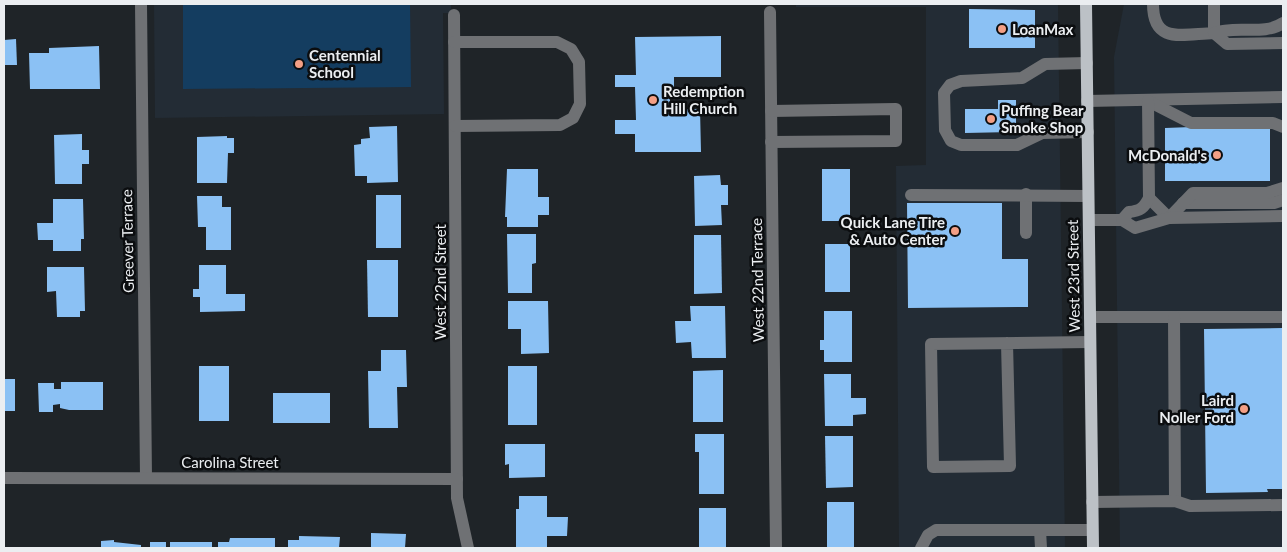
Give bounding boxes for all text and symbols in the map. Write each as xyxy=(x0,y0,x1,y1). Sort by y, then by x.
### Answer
place label: LoanMax xyxy=(1012,20,1074,38)
marker: LoanMax xyxy=(996,23,1008,35)
place label: Centennial School xyxy=(309,46,381,81)
marker: Centennial School xyxy=(293,58,305,70)
place label: Redemption Hill Church xyxy=(663,82,744,117)
marker: Redemption Hill Church xyxy=(647,94,659,106)
place label: Puffing Bear Smoke Shop xyxy=(1001,101,1084,136)
marker: Puffing Bear Smoke Shop xyxy=(985,113,997,125)
place label: McDonald's xyxy=(1128,146,1207,164)
marker: McDonald's xyxy=(1211,149,1223,161)
street label: Greever Terrace xyxy=(117,189,137,293)
place label: Quick Lane Tire & Auto Center xyxy=(841,213,945,248)
street label: West 22nd Terrace xyxy=(747,218,767,342)
street label: West 23rd Street xyxy=(1063,219,1083,332)
street label: West 22nd Street xyxy=(431,223,449,340)
marker: Quick Lane Tire & Auto Center xyxy=(949,225,961,237)
place label: Laird Noller Ford xyxy=(1159,391,1234,426)
marker: Laird Noller Ford xyxy=(1238,403,1250,415)
street label: Carolina Street xyxy=(181,453,279,471)

